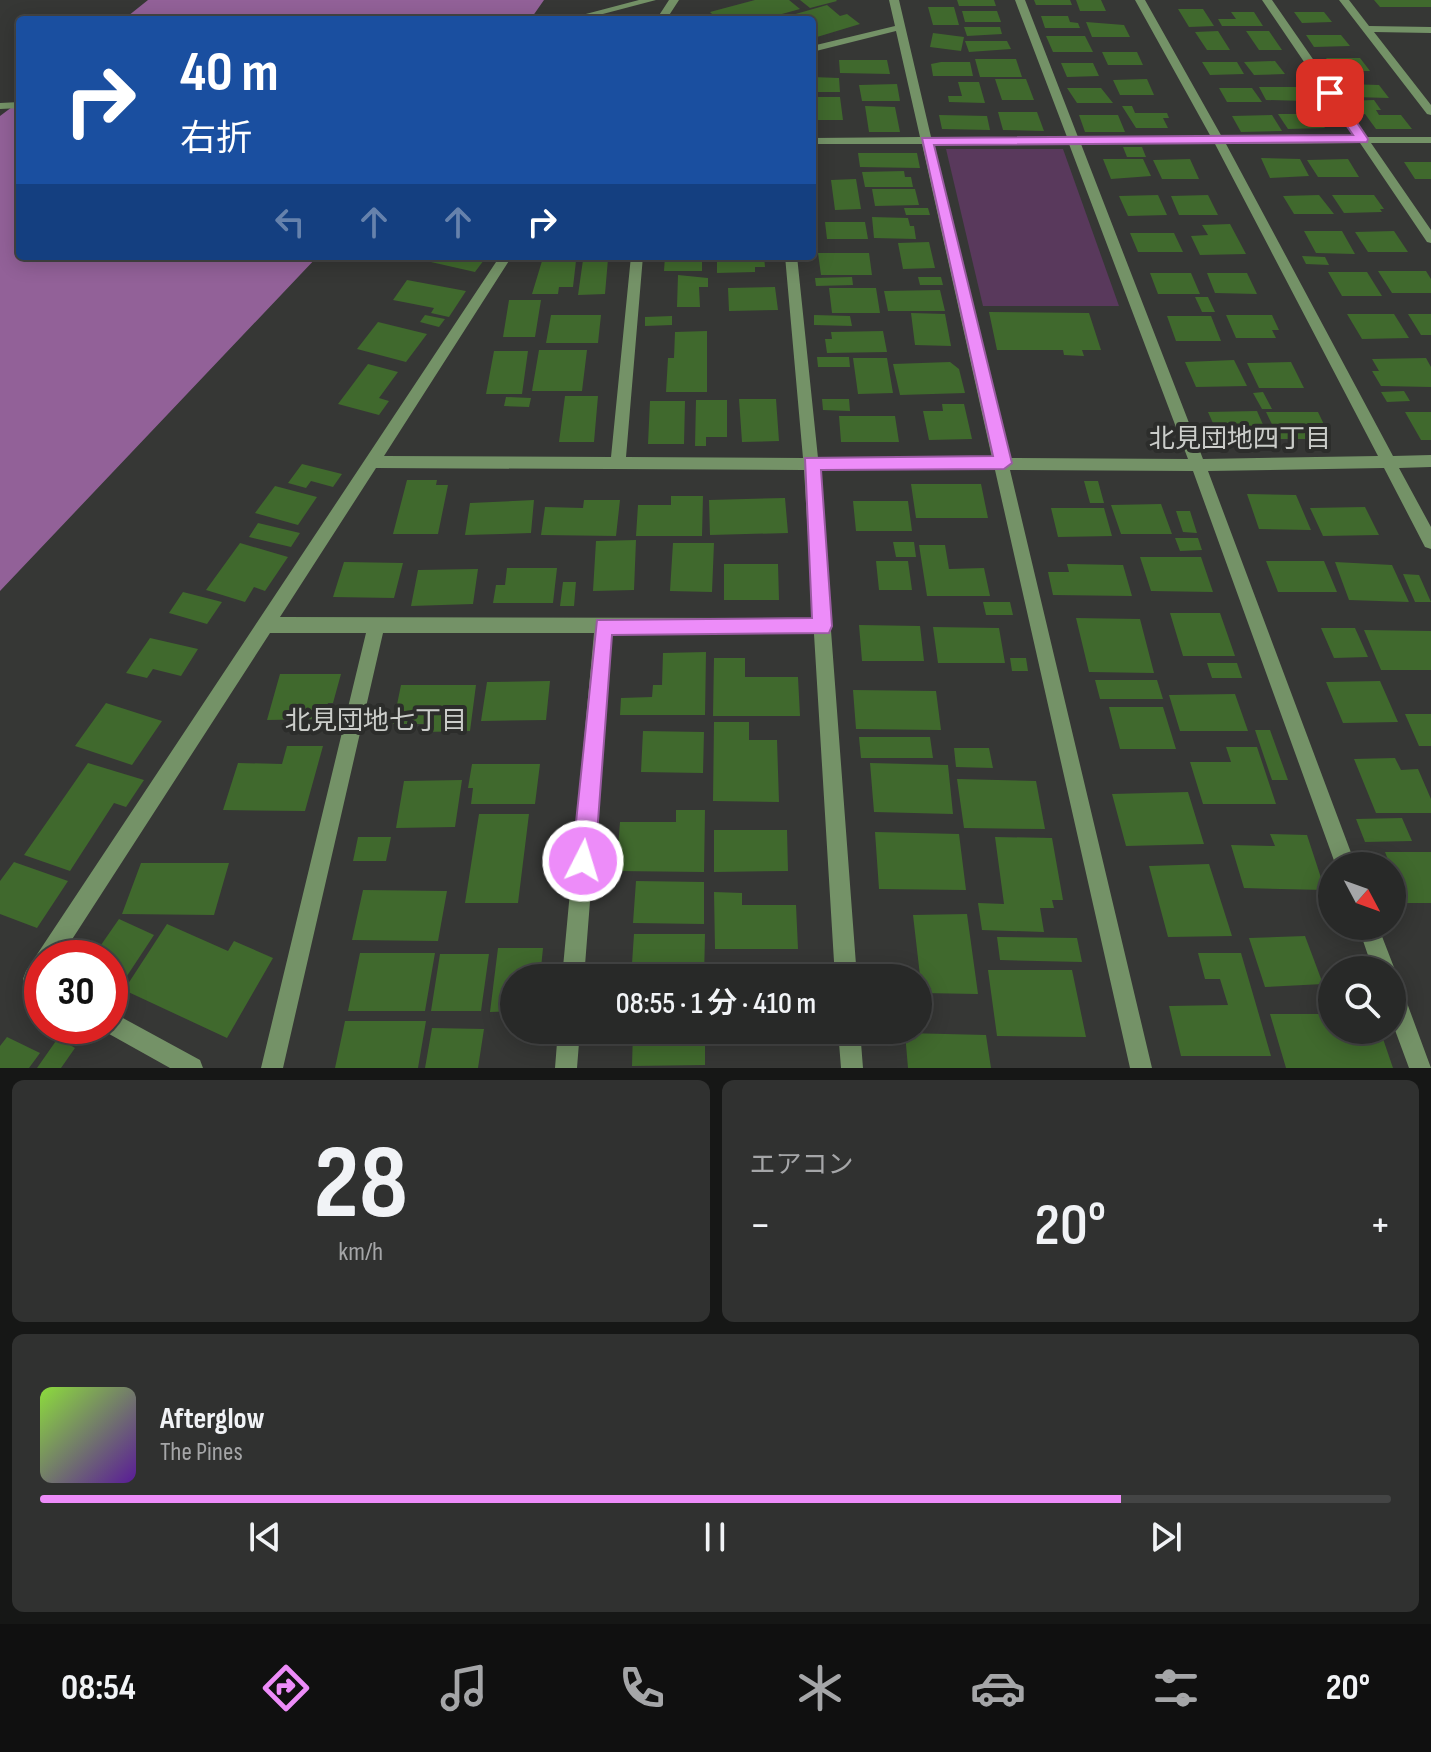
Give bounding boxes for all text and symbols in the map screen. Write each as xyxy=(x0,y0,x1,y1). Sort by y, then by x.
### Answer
text: 40 m xyxy=(180,40,279,107)
icon: right xyxy=(48,48,152,152)
pin xyxy=(1296,59,1364,127)
icon: arrive xyxy=(1308,71,1352,115)
text: 右折 xyxy=(180,118,252,161)
icon: left xyxy=(268,200,312,244)
icon: ahead xyxy=(352,200,396,244)
icon: ahead xyxy=(436,200,480,244)
icon: right xyxy=(520,200,564,244)
district label: 北見団地四丁目 xyxy=(1149,424,1331,455)
district label: 北見団地七丁目 xyxy=(285,706,467,737)
position arrow xyxy=(541,819,625,903)
north arrow xyxy=(1318,852,1406,940)
map controls xyxy=(1318,852,1406,1044)
speed limit sign: 30 xyxy=(24,940,128,1044)
button: search xyxy=(1318,956,1406,1044)
text: 08:55 · 1 分 · 410 m xyxy=(616,986,816,1022)
text: 28 xyxy=(313,1122,408,1247)
text: エアコン xyxy=(750,1150,854,1181)
text: 20° xyxy=(1034,1190,1106,1262)
text: − xyxy=(750,1199,771,1252)
text: + xyxy=(1369,1199,1391,1252)
text: km/h xyxy=(338,1237,383,1268)
text: Afterglow xyxy=(160,1401,265,1437)
text: The Pines xyxy=(160,1437,243,1468)
icon: previous xyxy=(243,1515,287,1559)
icon: pause xyxy=(693,1515,737,1559)
icon: next xyxy=(1144,1515,1188,1559)
icon: directions xyxy=(258,1660,314,1716)
icon: music xyxy=(436,1660,492,1716)
icon: phone xyxy=(614,1660,670,1716)
icon: climate xyxy=(792,1660,848,1716)
icon: car xyxy=(970,1660,1026,1716)
icon: filters xyxy=(1148,1660,1204,1716)
text: 08:54 xyxy=(61,1667,136,1710)
text: 20° xyxy=(1326,1667,1370,1710)

